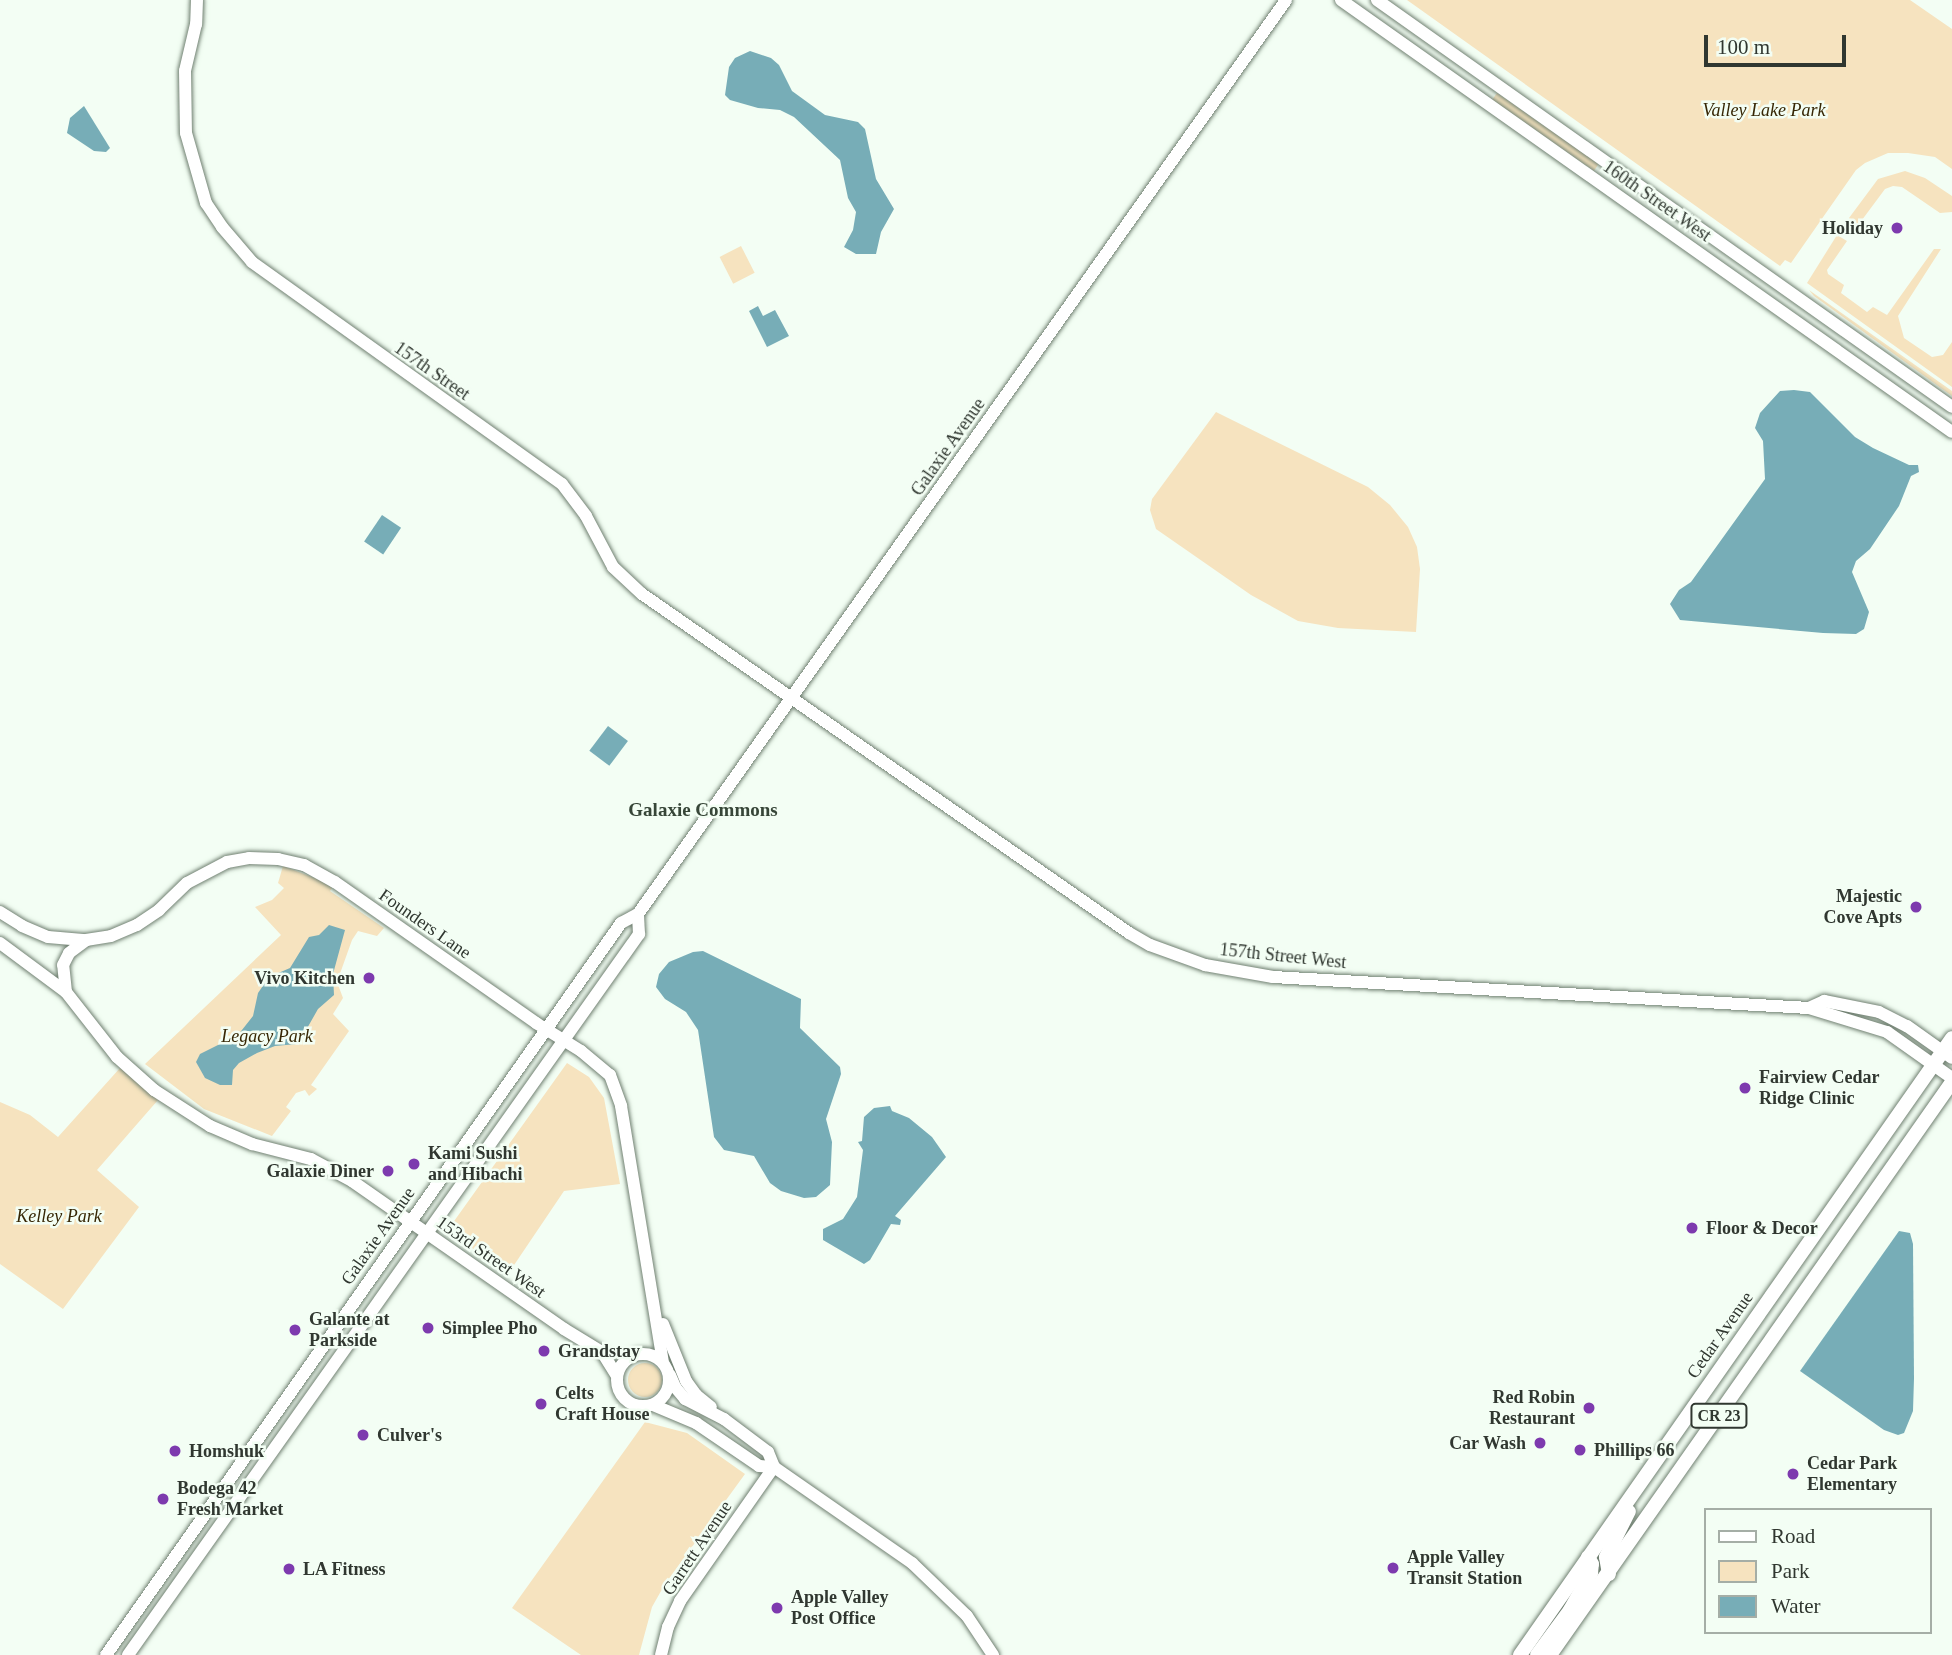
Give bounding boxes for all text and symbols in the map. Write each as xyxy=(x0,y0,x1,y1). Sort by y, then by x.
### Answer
scale bar xyxy=(1707,21,1849,65)
text: 100 m xyxy=(1717,35,1770,59)
park label: Valley Lake Park xyxy=(1703,99,1825,121)
street label: 160th Street West xyxy=(1599,156,1715,246)
place label: Holiday xyxy=(1822,217,1883,239)
marker: Holiday xyxy=(1889,220,1905,236)
street label: 157th Street xyxy=(390,337,474,405)
street label: Galaxie Avenue xyxy=(906,394,990,500)
district label: Galaxie Commons xyxy=(628,799,778,821)
street label: Founders Lane xyxy=(375,884,475,964)
place label: Majestic Cove Apts xyxy=(1823,886,1902,928)
marker: Majestic Cove Apts xyxy=(1908,899,1924,915)
street label: 157th Street West xyxy=(1218,939,1348,973)
place label: Vivo Kitchen xyxy=(254,967,355,989)
marker: Vivo Kitchen xyxy=(361,970,377,986)
park label: Legacy Park xyxy=(221,1025,313,1047)
place label: Fairview Cedar Ridge Clinic xyxy=(1759,1067,1879,1110)
marker: Fairview Cedar Ridge Clinic xyxy=(1737,1080,1753,1096)
place label: Kami Sushi and Hibachi xyxy=(428,1143,523,1186)
marker: Kami Sushi and Hibachi xyxy=(406,1156,422,1172)
place label: Galaxie Diner xyxy=(267,1160,374,1182)
marker: Galaxie Diner xyxy=(380,1163,396,1179)
street label: Galaxie Avenue xyxy=(336,1183,420,1289)
park label: Kelley Park xyxy=(16,1205,102,1227)
street label: 153rd Street West xyxy=(432,1211,550,1303)
place label: Floor & Decor xyxy=(1706,1217,1818,1239)
marker: Floor & Decor xyxy=(1684,1220,1700,1236)
street label: Cedar Avenue xyxy=(1682,1287,1758,1383)
place label: Galante at Parkside xyxy=(309,1309,389,1352)
place label: Simplee Pho xyxy=(442,1317,538,1339)
marker: Simplee Pho xyxy=(420,1320,436,1336)
marker: Galante at Parkside xyxy=(287,1322,303,1338)
place label: Grandstay xyxy=(558,1340,640,1362)
marker: Grandstay xyxy=(536,1343,552,1359)
place label: Celts Craft House xyxy=(555,1383,649,1426)
place label: Red Robin Restaurant xyxy=(1489,1387,1575,1430)
marker: Celts Craft House xyxy=(533,1396,549,1412)
marker: Red Robin Restaurant xyxy=(1581,1400,1597,1416)
road number: CR 23 xyxy=(1689,1404,1749,1428)
place label: Culver's xyxy=(377,1424,442,1446)
marker: Culver's xyxy=(355,1427,371,1443)
place label: Car Wash xyxy=(1448,1432,1526,1454)
marker: Car Wash xyxy=(1532,1435,1548,1451)
place label: Phillips 66 xyxy=(1594,1439,1675,1461)
place label: Homshuk xyxy=(189,1440,264,1462)
marker: Phillips 66 xyxy=(1572,1442,1588,1458)
marker: Homshuk xyxy=(167,1443,183,1459)
place label: Cedar Park Elementary xyxy=(1807,1453,1897,1496)
marker: Cedar Park Elementary xyxy=(1785,1466,1801,1482)
place label: Bodega 42 Fresh Market xyxy=(177,1478,283,1520)
marker: Bodega 42 Fresh Market xyxy=(155,1491,171,1507)
street label: Garrett Avenue xyxy=(657,1496,737,1600)
legend xyxy=(1703,1508,1931,1634)
text: Road xyxy=(1771,1524,1815,1548)
place label: Apple Valley Transit Station xyxy=(1407,1547,1522,1590)
place label: LA Fitness xyxy=(303,1558,387,1580)
text: Park xyxy=(1771,1559,1810,1583)
marker: Apple Valley Transit Station xyxy=(1385,1560,1401,1576)
marker: LA Fitness xyxy=(281,1561,297,1577)
place label: Apple Valley Post Office xyxy=(791,1587,889,1630)
text: Water xyxy=(1771,1594,1821,1618)
marker: Apple Valley Post Office xyxy=(769,1600,785,1616)

